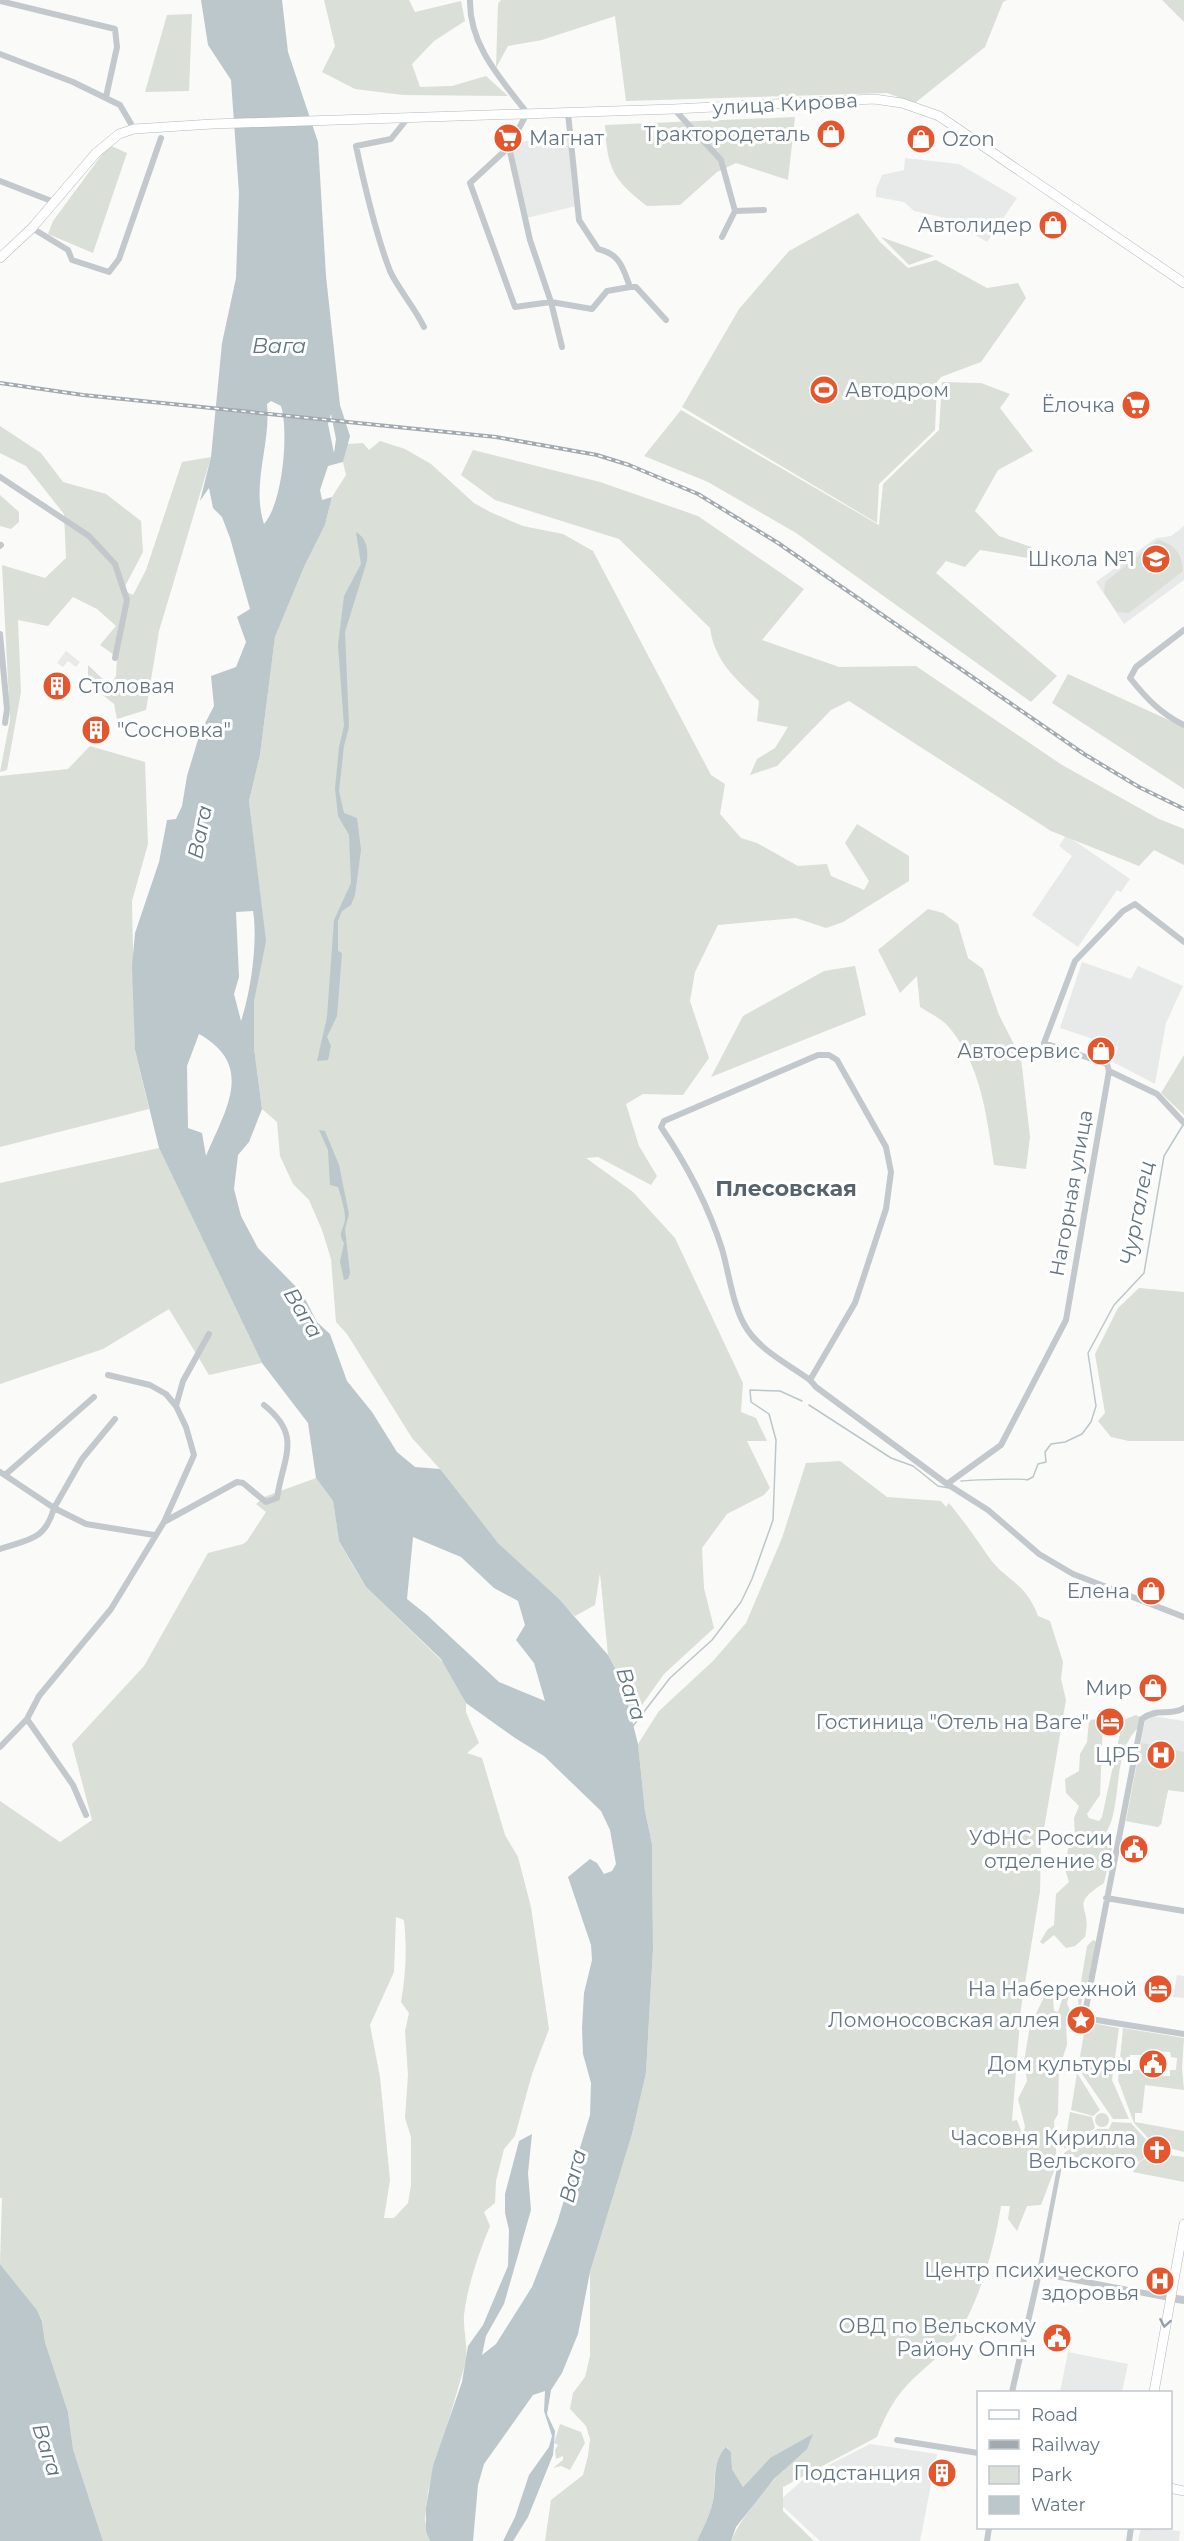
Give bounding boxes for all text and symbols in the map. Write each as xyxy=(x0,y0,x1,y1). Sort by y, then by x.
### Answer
street label: улица Кирова xyxy=(711,88,858,120)
shop icon: Трактородеталь xyxy=(815,118,847,150)
supermarket icon: Магнат xyxy=(492,122,524,154)
place label: Трактородеталь xyxy=(644,122,810,146)
shop icon: Ozon xyxy=(905,123,937,155)
place label: Магнат xyxy=(529,126,605,150)
place label: Ozon xyxy=(942,127,995,151)
shop icon: Автолидер xyxy=(1037,209,1069,241)
place label: Автолидер xyxy=(918,213,1032,237)
water label: Вага xyxy=(252,333,306,358)
sports icon: Автодром xyxy=(808,374,840,406)
place label: Автодром xyxy=(845,378,949,402)
supermarket icon: Ёлочка xyxy=(1120,389,1152,421)
place label: Ёлочка xyxy=(1041,393,1115,417)
school or university icon: Школа №1 xyxy=(1140,543,1172,575)
place label: Школа №1 xyxy=(1028,547,1135,571)
building icon: Столовая xyxy=(41,670,73,702)
place label: Столовая xyxy=(78,674,175,698)
building icon: "Сосновка" xyxy=(80,714,112,746)
place label: "Сосновка" xyxy=(117,718,231,742)
water label: Вага xyxy=(182,803,217,861)
shop icon: Автосервис xyxy=(1085,1035,1117,1067)
place label: Автосервис xyxy=(957,1039,1080,1063)
street label: Нагорная улица xyxy=(1045,1108,1097,1278)
water label: Чургалец xyxy=(1114,1158,1159,1267)
district label: Плесовская xyxy=(715,1175,857,1202)
water label: Вага xyxy=(279,1283,328,1342)
shop icon: Елена xyxy=(1135,1575,1167,1607)
place label: Елена xyxy=(1067,1579,1130,1603)
water label: Вага xyxy=(611,1664,652,1724)
shop icon: Мир xyxy=(1137,1672,1169,1704)
place label: Мир xyxy=(1085,1676,1132,1700)
hotel icon: Гостиница "Отель на Ваге" xyxy=(1094,1706,1126,1738)
place label: Гостиница "Отель на Ваге" xyxy=(816,1710,1089,1734)
hospital icon: ЦРБ xyxy=(1145,1739,1177,1771)
place label: ЦРБ xyxy=(1095,1743,1140,1767)
place label: УФНС России отделение 8 xyxy=(969,1826,1113,1873)
public building icon: УФНС России отделение 8 xyxy=(1118,1833,1150,1865)
hotel icon: На Набережной xyxy=(1142,1973,1174,2005)
place label: На Набережной xyxy=(968,1977,1137,2001)
place icon: Ломоносовская аллея xyxy=(1065,2004,1097,2036)
place label: Ломоносовская аллея xyxy=(828,2008,1060,2032)
public building icon: Дом культуры xyxy=(1137,2048,1169,2080)
place label: Дом культуры xyxy=(988,2052,1132,2076)
place label: Часовня Кирилла Вельского xyxy=(951,2126,1136,2173)
church icon: Часовня Кирилла Вельского xyxy=(1141,2134,1173,2166)
water label: Вага xyxy=(554,2147,591,2205)
place label: Центр психического здоровья xyxy=(924,2258,1139,2305)
hospital icon: Центр психического здоровья xyxy=(1144,2265,1176,2297)
place label: ОВД по Вельскому Району Оппн xyxy=(838,2314,1036,2361)
one-way arrow xyxy=(1160,2319,1172,2328)
public building icon: ОВД по Вельскому Району Оппн xyxy=(1041,2322,1073,2354)
legend xyxy=(977,2391,1172,2529)
text: Road xyxy=(1031,2404,1078,2426)
water label: Вага xyxy=(27,2420,68,2480)
text: Railway xyxy=(1031,2434,1100,2456)
building icon: Подстанция xyxy=(926,2457,958,2489)
place label: Подстанция xyxy=(794,2461,921,2485)
text: Park xyxy=(1031,2464,1072,2486)
text: Water xyxy=(1031,2494,1086,2516)

